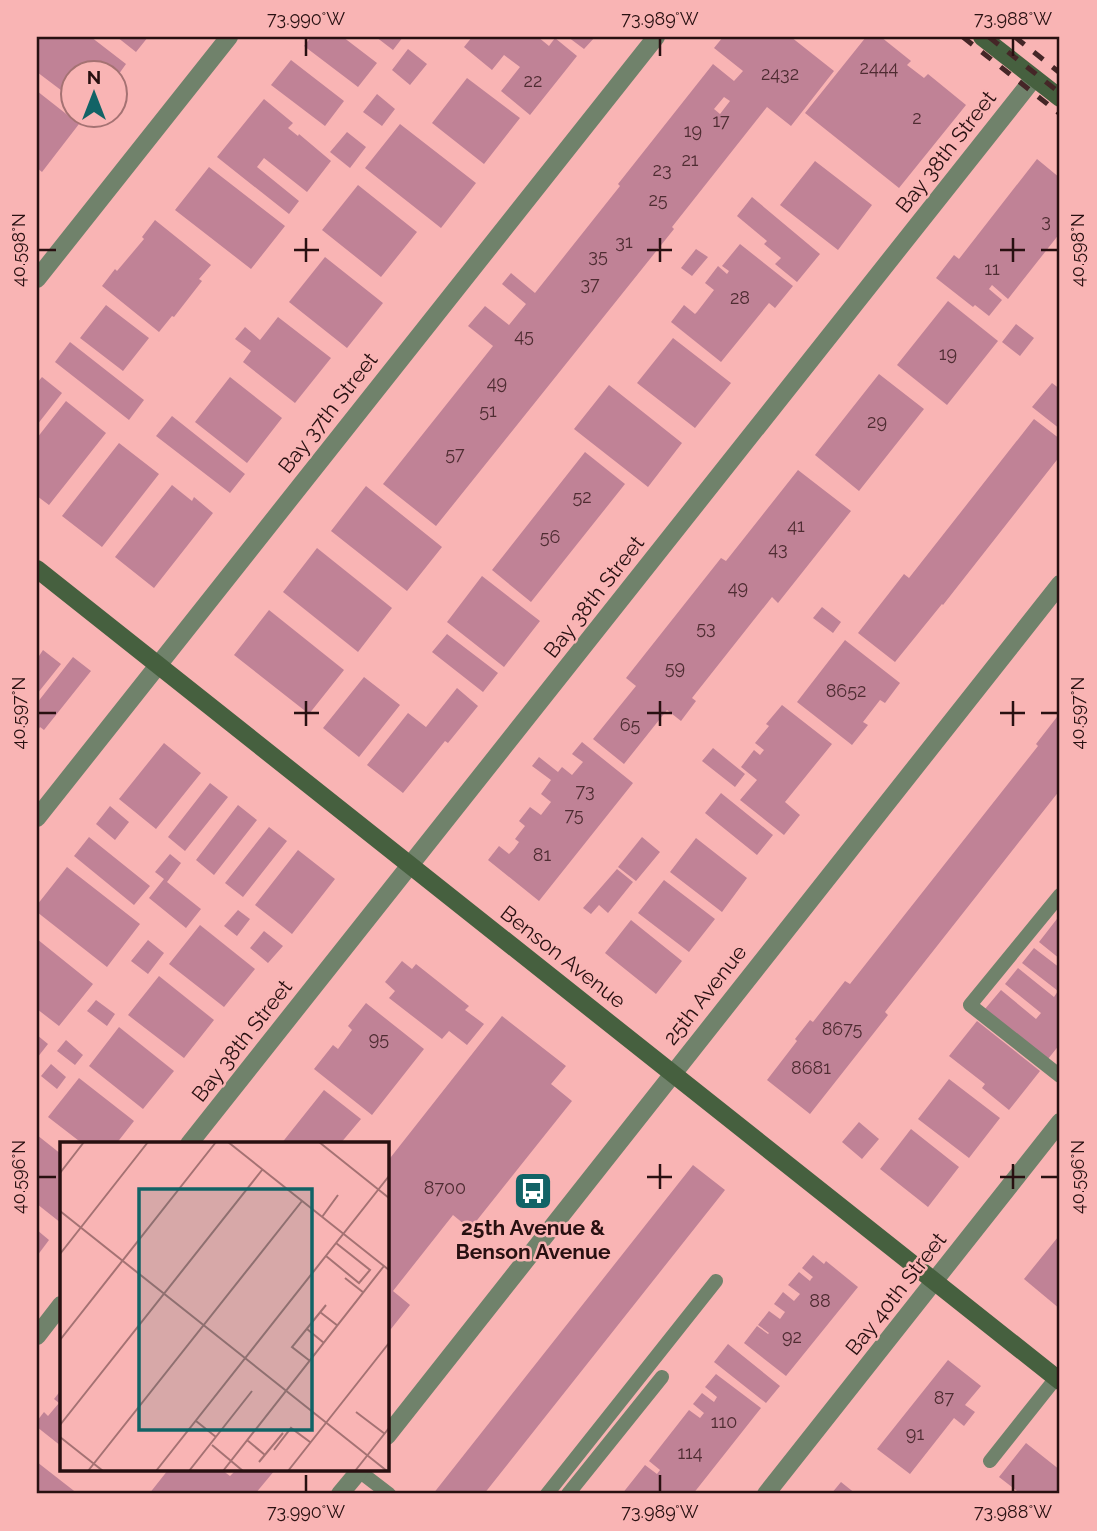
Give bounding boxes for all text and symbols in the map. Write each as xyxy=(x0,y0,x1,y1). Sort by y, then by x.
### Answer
text: 73.990°W xyxy=(267,8,345,29)
text: 73.989°W xyxy=(621,8,699,29)
text: 73.988°W xyxy=(974,8,1052,29)
house number: 2444 xyxy=(860,57,899,78)
north arrow xyxy=(60,60,130,130)
house number: 2432 xyxy=(761,63,799,84)
text: N xyxy=(87,66,101,88)
house number: 22 xyxy=(524,70,542,91)
street label: Bay 38th Street xyxy=(890,86,1001,218)
house number: 2 xyxy=(912,107,922,128)
house number: 17 xyxy=(712,110,730,131)
house number: 19 xyxy=(684,120,702,141)
house number: 21 xyxy=(681,149,699,170)
house number: 23 xyxy=(653,159,672,180)
house number: 25 xyxy=(648,189,668,210)
house number: 3 xyxy=(1041,210,1051,231)
text: 40.598°N xyxy=(8,213,29,287)
text: 40.598°N xyxy=(1067,213,1088,287)
house number: 31 xyxy=(615,231,633,252)
house number: 35 xyxy=(588,245,608,266)
house number: 11 xyxy=(984,258,1000,279)
house number: 37 xyxy=(580,273,600,294)
house number: 28 xyxy=(730,287,750,308)
house number: 45 xyxy=(514,325,534,346)
house number: 19 xyxy=(939,343,957,364)
street label: Bay 37th Street xyxy=(273,347,383,478)
house number: 49 xyxy=(487,372,507,393)
house number: 51 xyxy=(479,400,497,421)
house number: 29 xyxy=(867,411,887,432)
house number: 57 xyxy=(445,443,465,464)
house number: 52 xyxy=(572,486,592,507)
house number: 41 xyxy=(787,515,805,536)
house number: 56 xyxy=(540,526,560,547)
street label: Bay 38th Street xyxy=(538,531,649,663)
house number: 43 xyxy=(768,538,788,559)
house number: 49 xyxy=(728,577,748,598)
house number: 53 xyxy=(696,617,716,638)
house number: 59 xyxy=(665,657,685,678)
text: 40.597°N xyxy=(8,677,29,749)
text: 40.597°N xyxy=(1067,677,1088,749)
house number: 8652 xyxy=(826,680,866,701)
house number: 65 xyxy=(620,714,641,735)
house number: 73 xyxy=(575,780,595,801)
house number: 75 xyxy=(564,804,584,825)
house number: 81 xyxy=(533,844,551,865)
street label: Benson Avenue xyxy=(496,900,631,1013)
street label: 25th Avenue xyxy=(658,940,751,1050)
street label: Bay 38th Street xyxy=(186,975,297,1107)
house number: 8675 xyxy=(822,1018,863,1039)
house number: 95 xyxy=(369,1028,389,1049)
house number: 8681 xyxy=(791,1057,831,1078)
text: 40.596°N xyxy=(8,1140,29,1214)
text: 40.596°N xyxy=(1067,1140,1088,1214)
inset map xyxy=(60,1142,388,1472)
bus stop icon: 25th Avenue & Benson Avenue xyxy=(512,1170,554,1212)
house number: 8700 xyxy=(424,1177,466,1198)
place label: 25th Avenue & Benson Avenue xyxy=(455,1215,611,1264)
street label: Bay 40th Street xyxy=(840,1228,951,1360)
house number: 88 xyxy=(809,1290,831,1311)
house number: 92 xyxy=(782,1326,802,1347)
house number: 87 xyxy=(934,1387,955,1408)
house number: 110 xyxy=(711,1411,737,1432)
house number: 91 xyxy=(906,1423,924,1444)
house number: 114 xyxy=(677,1442,703,1463)
text: 73.990°W xyxy=(267,1501,345,1522)
text: 73.989°W xyxy=(621,1501,699,1522)
text: 73.988°W xyxy=(974,1501,1052,1522)

